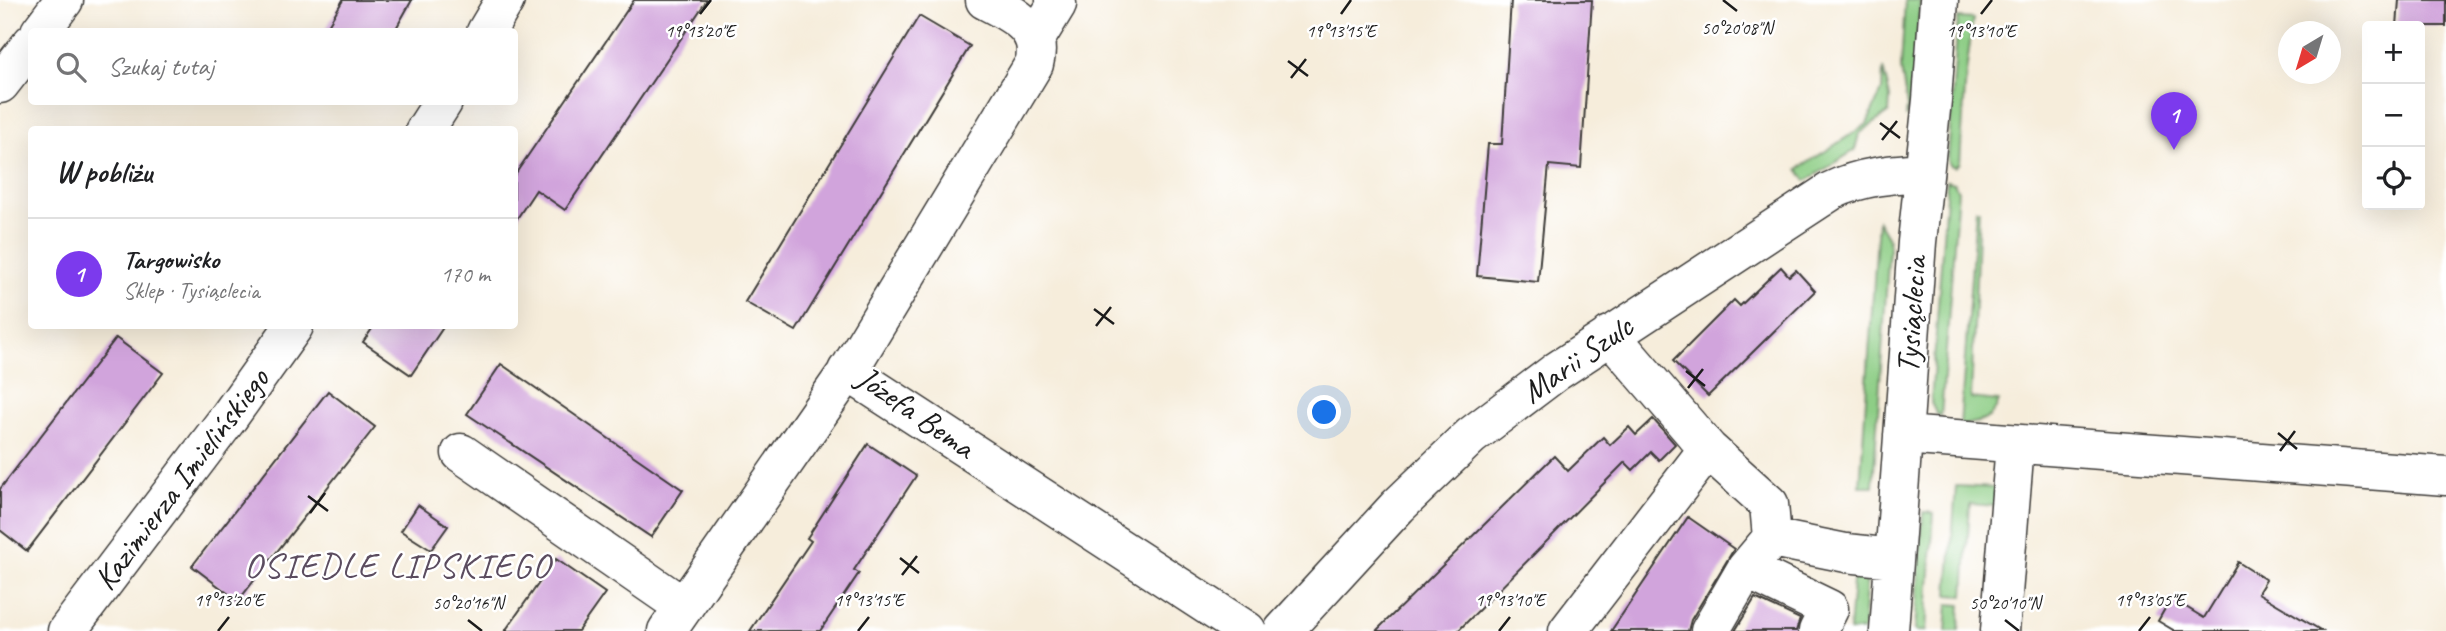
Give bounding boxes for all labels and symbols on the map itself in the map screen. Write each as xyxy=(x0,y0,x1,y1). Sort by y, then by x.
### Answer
text: 50°20'08"N xyxy=(1702,17,1776,39)
text: 19°13'20"E xyxy=(665,20,737,42)
text: 19°13'15"E xyxy=(1306,20,1378,42)
text: 19°13'10"E xyxy=(1946,20,2018,42)
north arrow xyxy=(2278,21,2341,84)
pin: 1 xyxy=(2151,92,2197,150)
street label: Tysiąclecia xyxy=(1886,253,1936,375)
street label: Marii Szulc xyxy=(1513,304,1643,412)
street label: Józefa Bema xyxy=(847,355,985,469)
street label: Kazimierza Imielińskiego xyxy=(84,359,279,598)
your location xyxy=(1307,395,1341,429)
district label: OSIEDLE LIPSKIEGO xyxy=(244,543,553,588)
text: 19°13'20"E xyxy=(194,589,266,611)
text: 19°13'15"E xyxy=(834,589,906,611)
text: 19°13'10"E xyxy=(1475,589,1547,611)
text: 19°13'05"E xyxy=(2115,589,2187,611)
text: 50°20'16"N xyxy=(433,592,507,614)
text: 50°20'10"N xyxy=(1970,592,2044,614)

